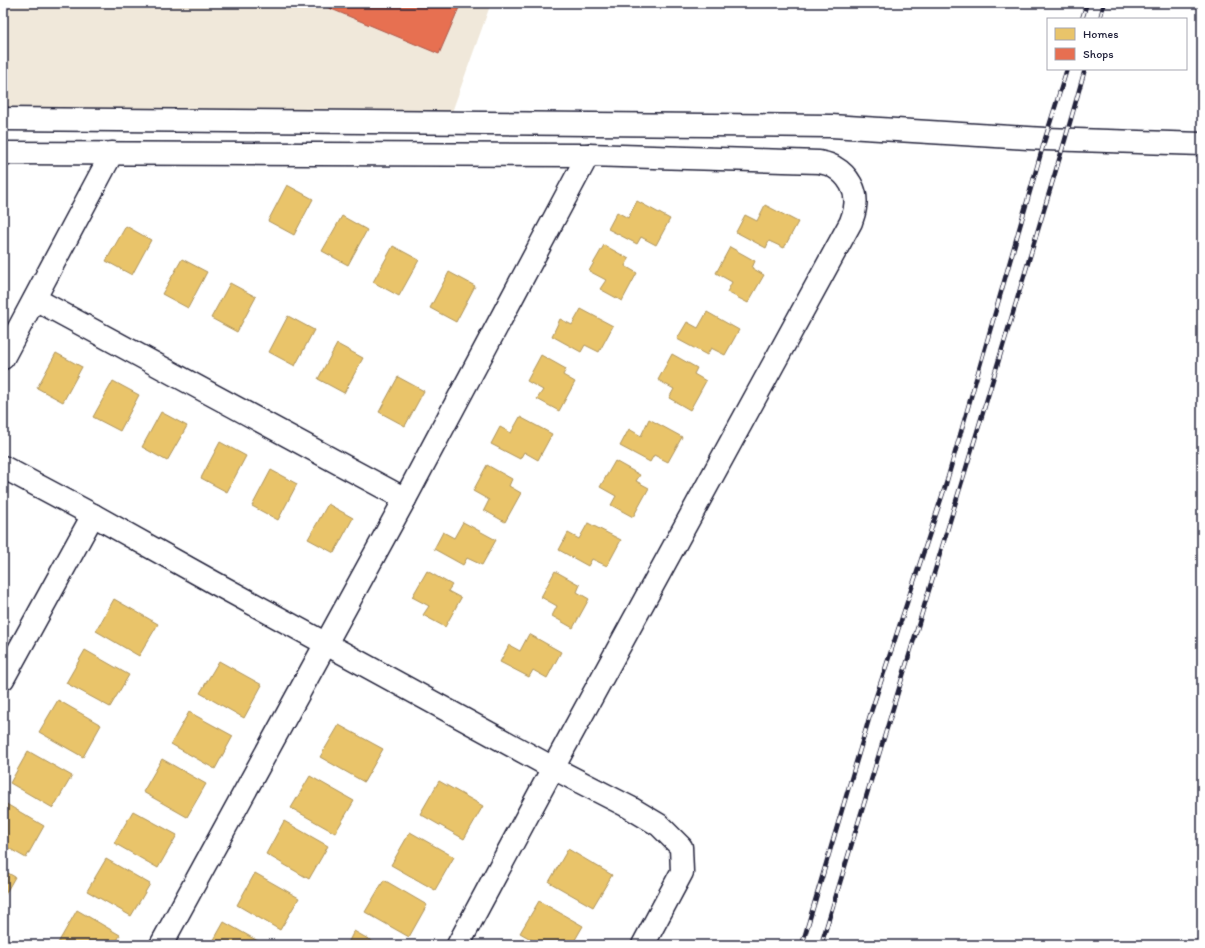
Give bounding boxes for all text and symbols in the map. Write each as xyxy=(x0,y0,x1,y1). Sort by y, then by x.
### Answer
legend xyxy=(1047,18,1187,70)
text: Homes xyxy=(1083,27,1119,41)
text: Shops xyxy=(1083,47,1114,61)

